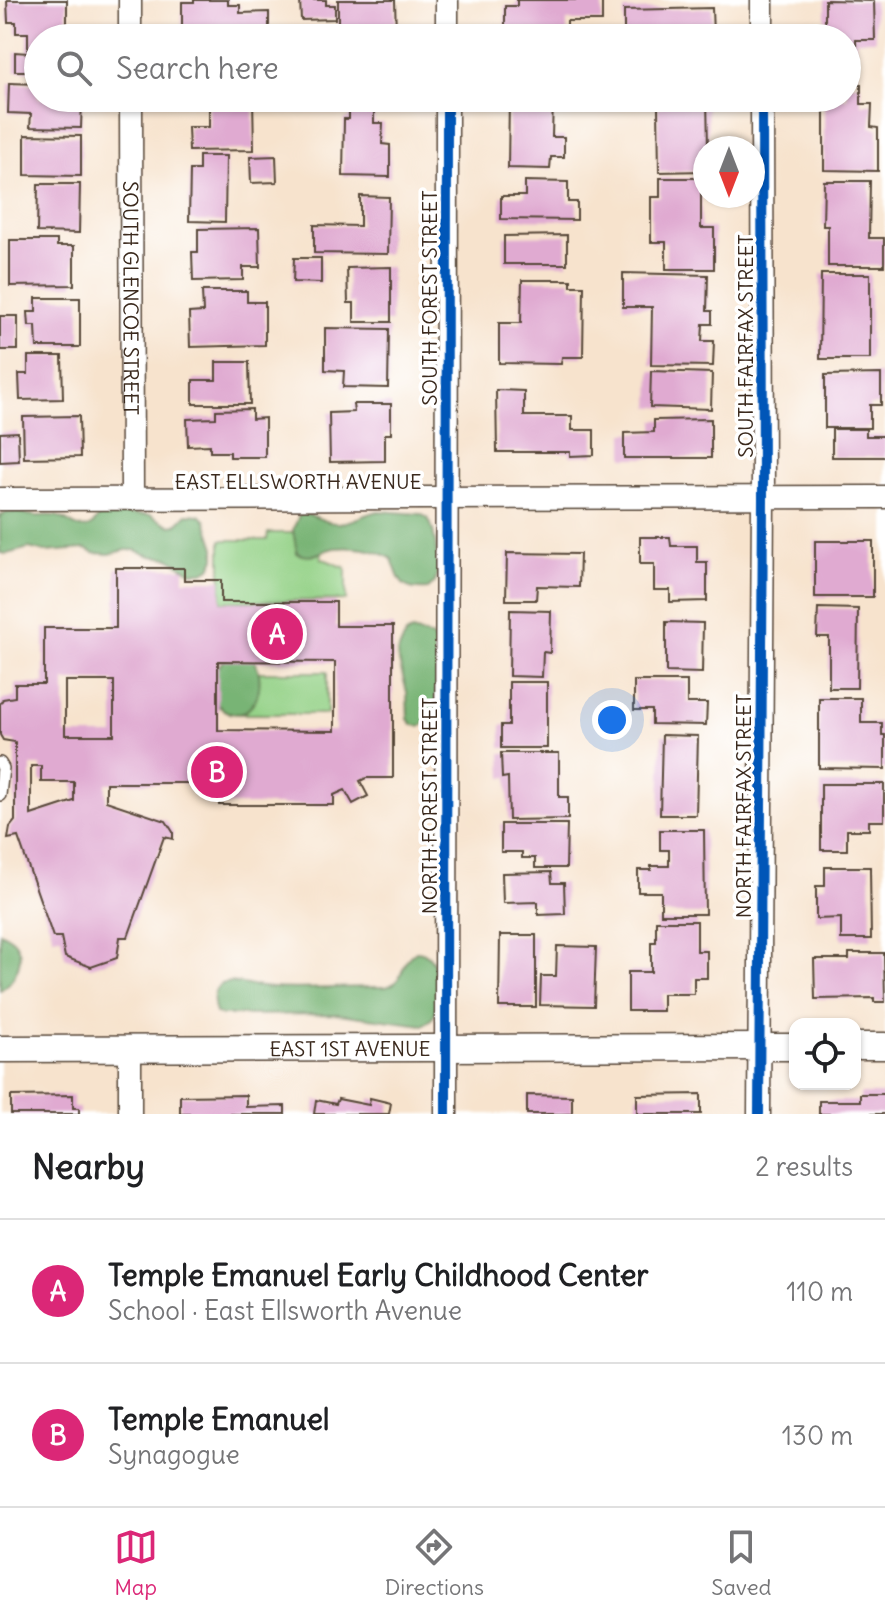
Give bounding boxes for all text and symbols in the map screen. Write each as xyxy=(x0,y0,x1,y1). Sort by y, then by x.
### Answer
search box xyxy=(24,24,861,112)
icon: search xyxy=(52,46,96,90)
text: Search here xyxy=(116,49,279,87)
north arrow xyxy=(693,136,765,208)
street label: SOUTH GLENCOE STREET xyxy=(119,181,144,415)
street label: SOUTH FOREST STREET xyxy=(417,190,442,406)
street label: SOUTH FAIRFAX STREET xyxy=(733,234,758,458)
street label: EAST ELLSWORTH AVENUE xyxy=(175,469,421,494)
pin: A xyxy=(251,604,303,664)
street label: NORTH FAIRFAX STREET xyxy=(731,694,756,918)
street label: NORTH FOREST STREET xyxy=(417,698,442,914)
your location xyxy=(592,700,632,740)
pin: B xyxy=(191,742,243,802)
map controls xyxy=(789,1018,861,1090)
button: locate xyxy=(789,1018,861,1090)
street label: EAST 1ST AVENUE xyxy=(269,1035,431,1061)
text: Nearby xyxy=(32,1145,145,1188)
text: 2 results xyxy=(755,1150,853,1183)
text: Temple Emanuel Early Childhood Center xyxy=(108,1256,649,1294)
text: A xyxy=(50,1275,66,1308)
text: 110 m xyxy=(786,1275,853,1308)
text: School · East Ellsworth Avenue xyxy=(108,1294,462,1327)
text: Temple Emanuel xyxy=(108,1400,330,1438)
text: B xyxy=(49,1419,67,1452)
text: 130 m xyxy=(782,1419,853,1452)
text: Synagogue xyxy=(108,1438,240,1471)
tab: Map xyxy=(114,1525,158,1601)
tab: Directions xyxy=(385,1525,484,1601)
tab: Saved xyxy=(711,1525,771,1601)

